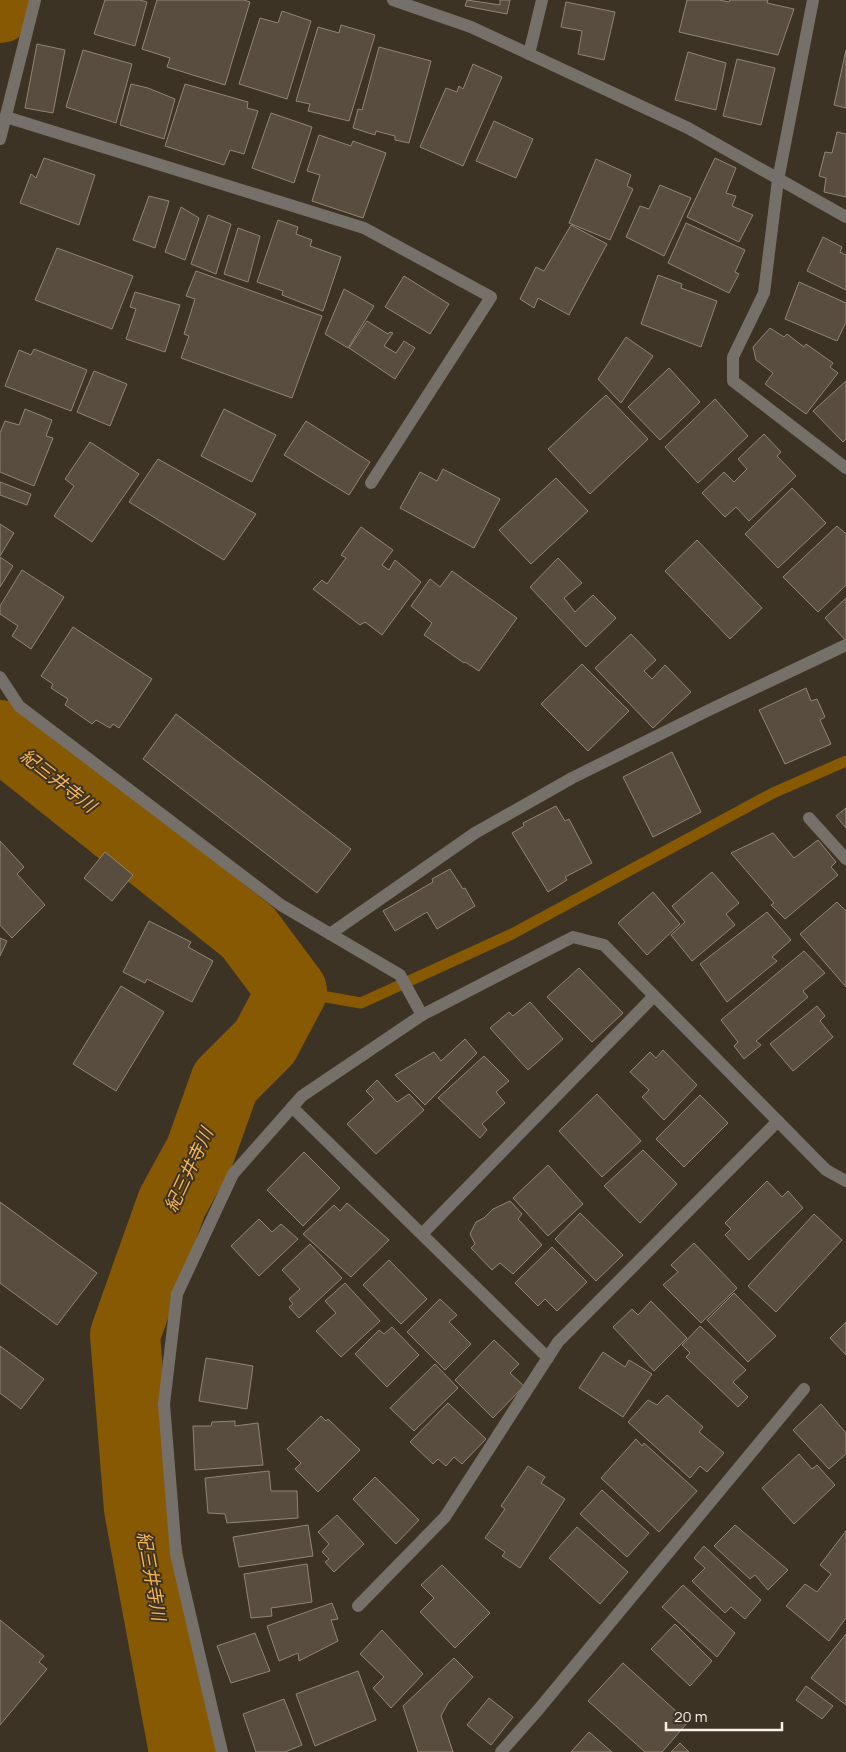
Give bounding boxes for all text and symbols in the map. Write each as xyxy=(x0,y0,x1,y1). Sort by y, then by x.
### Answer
water label: 紀三井寺川 xyxy=(16,743,103,819)
water label: 紀三井寺川 xyxy=(158,1122,219,1215)
water label: 紀三井寺川 xyxy=(132,1529,172,1624)
scale bar xyxy=(666,1700,782,1732)
text: 20 m xyxy=(674,1706,707,1727)

